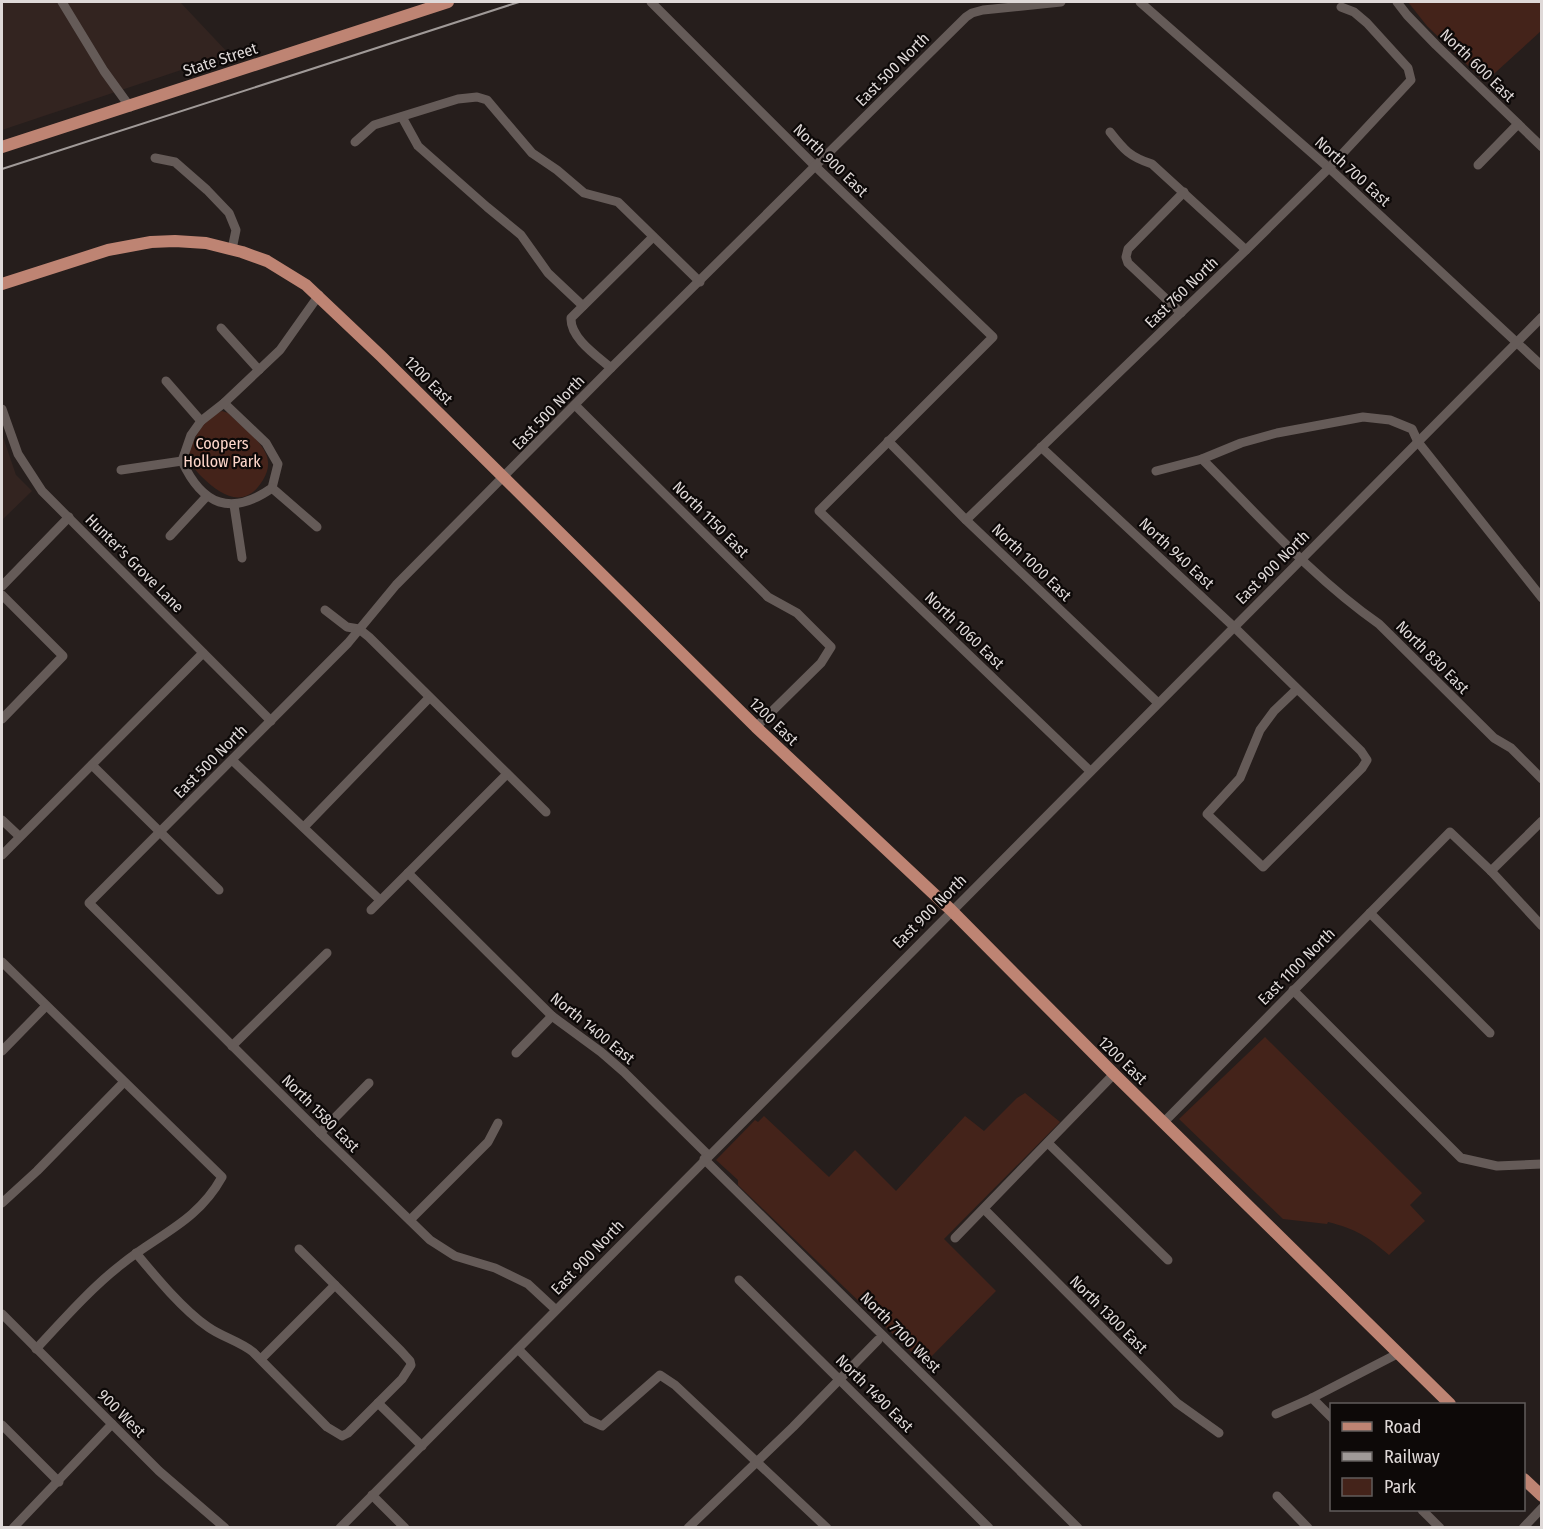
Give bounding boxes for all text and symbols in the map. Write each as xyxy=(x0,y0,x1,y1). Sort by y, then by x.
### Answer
street label: North 600 East xyxy=(1436,25,1520,106)
street label: East 500 North xyxy=(852,29,933,110)
street label: State Street xyxy=(181,38,260,80)
street label: North 900 East xyxy=(789,120,872,201)
street label: North 700 East xyxy=(1311,133,1395,211)
street label: East 760 North xyxy=(1141,253,1222,332)
street label: 1200 East xyxy=(400,352,457,409)
street label: East 500 North xyxy=(508,371,589,453)
park label: Coopers Hollow Park xyxy=(183,434,261,471)
street label: North 1150 East xyxy=(669,477,753,562)
street label: Hunter's Grove Lane xyxy=(82,510,188,617)
street label: North 940 East xyxy=(1135,514,1219,593)
street label: North 1000 East xyxy=(988,520,1076,606)
street label: East 900 North xyxy=(1232,527,1313,608)
street label: North 1060 East xyxy=(921,588,1009,673)
street label: North 830 East xyxy=(1392,617,1474,698)
street label: 1200 East xyxy=(745,693,803,750)
street label: East 500 North xyxy=(170,721,251,802)
street label: East 900 North xyxy=(889,871,970,952)
street label: East 1100 North xyxy=(1254,924,1339,1009)
street label: North 1400 East xyxy=(547,989,639,1069)
street label: 1200 East xyxy=(1094,1032,1152,1089)
street label: North 1580 East xyxy=(278,1071,364,1157)
street label: East 900 North xyxy=(547,1216,628,1299)
street label: North 1300 East xyxy=(1066,1272,1152,1358)
street label: North 7100 West xyxy=(856,1288,945,1377)
street label: North 1490 East xyxy=(832,1351,918,1437)
street label: 900 West xyxy=(94,1385,150,1442)
legend xyxy=(1330,1403,1525,1511)
text: Road xyxy=(1384,1416,1421,1438)
text: Railway xyxy=(1384,1446,1440,1468)
text: Park xyxy=(1384,1476,1417,1498)

